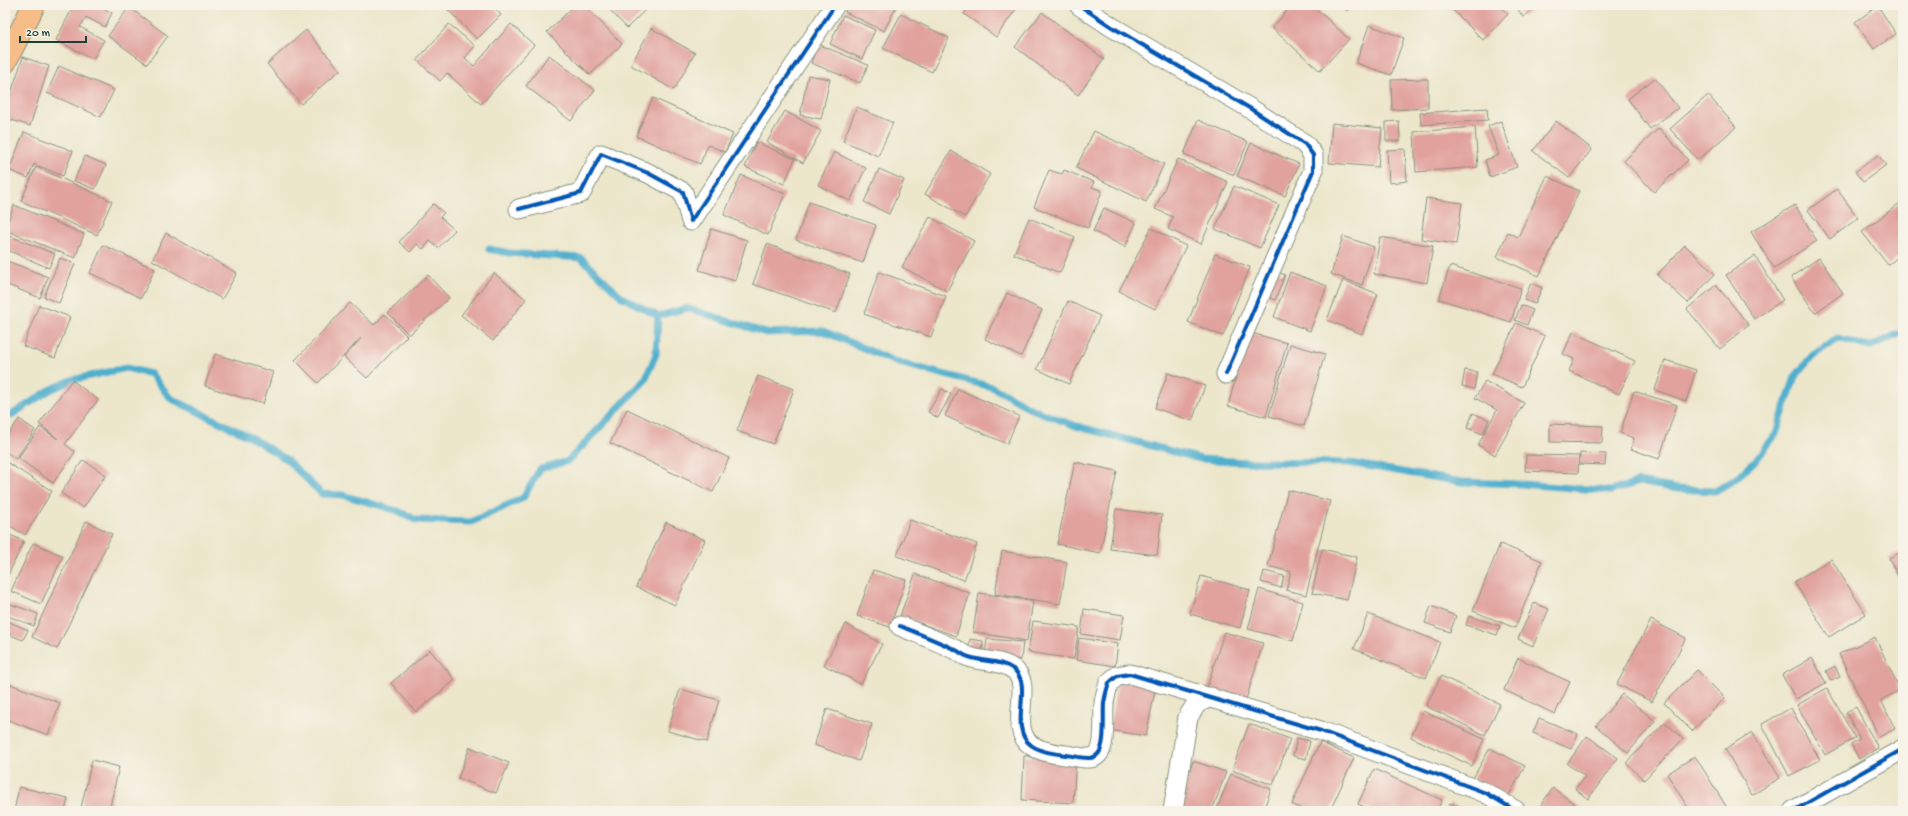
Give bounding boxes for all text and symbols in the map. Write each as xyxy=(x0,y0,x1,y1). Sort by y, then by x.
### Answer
scale bar xyxy=(20,18,86,44)
text: 20 m xyxy=(26,27,51,41)

